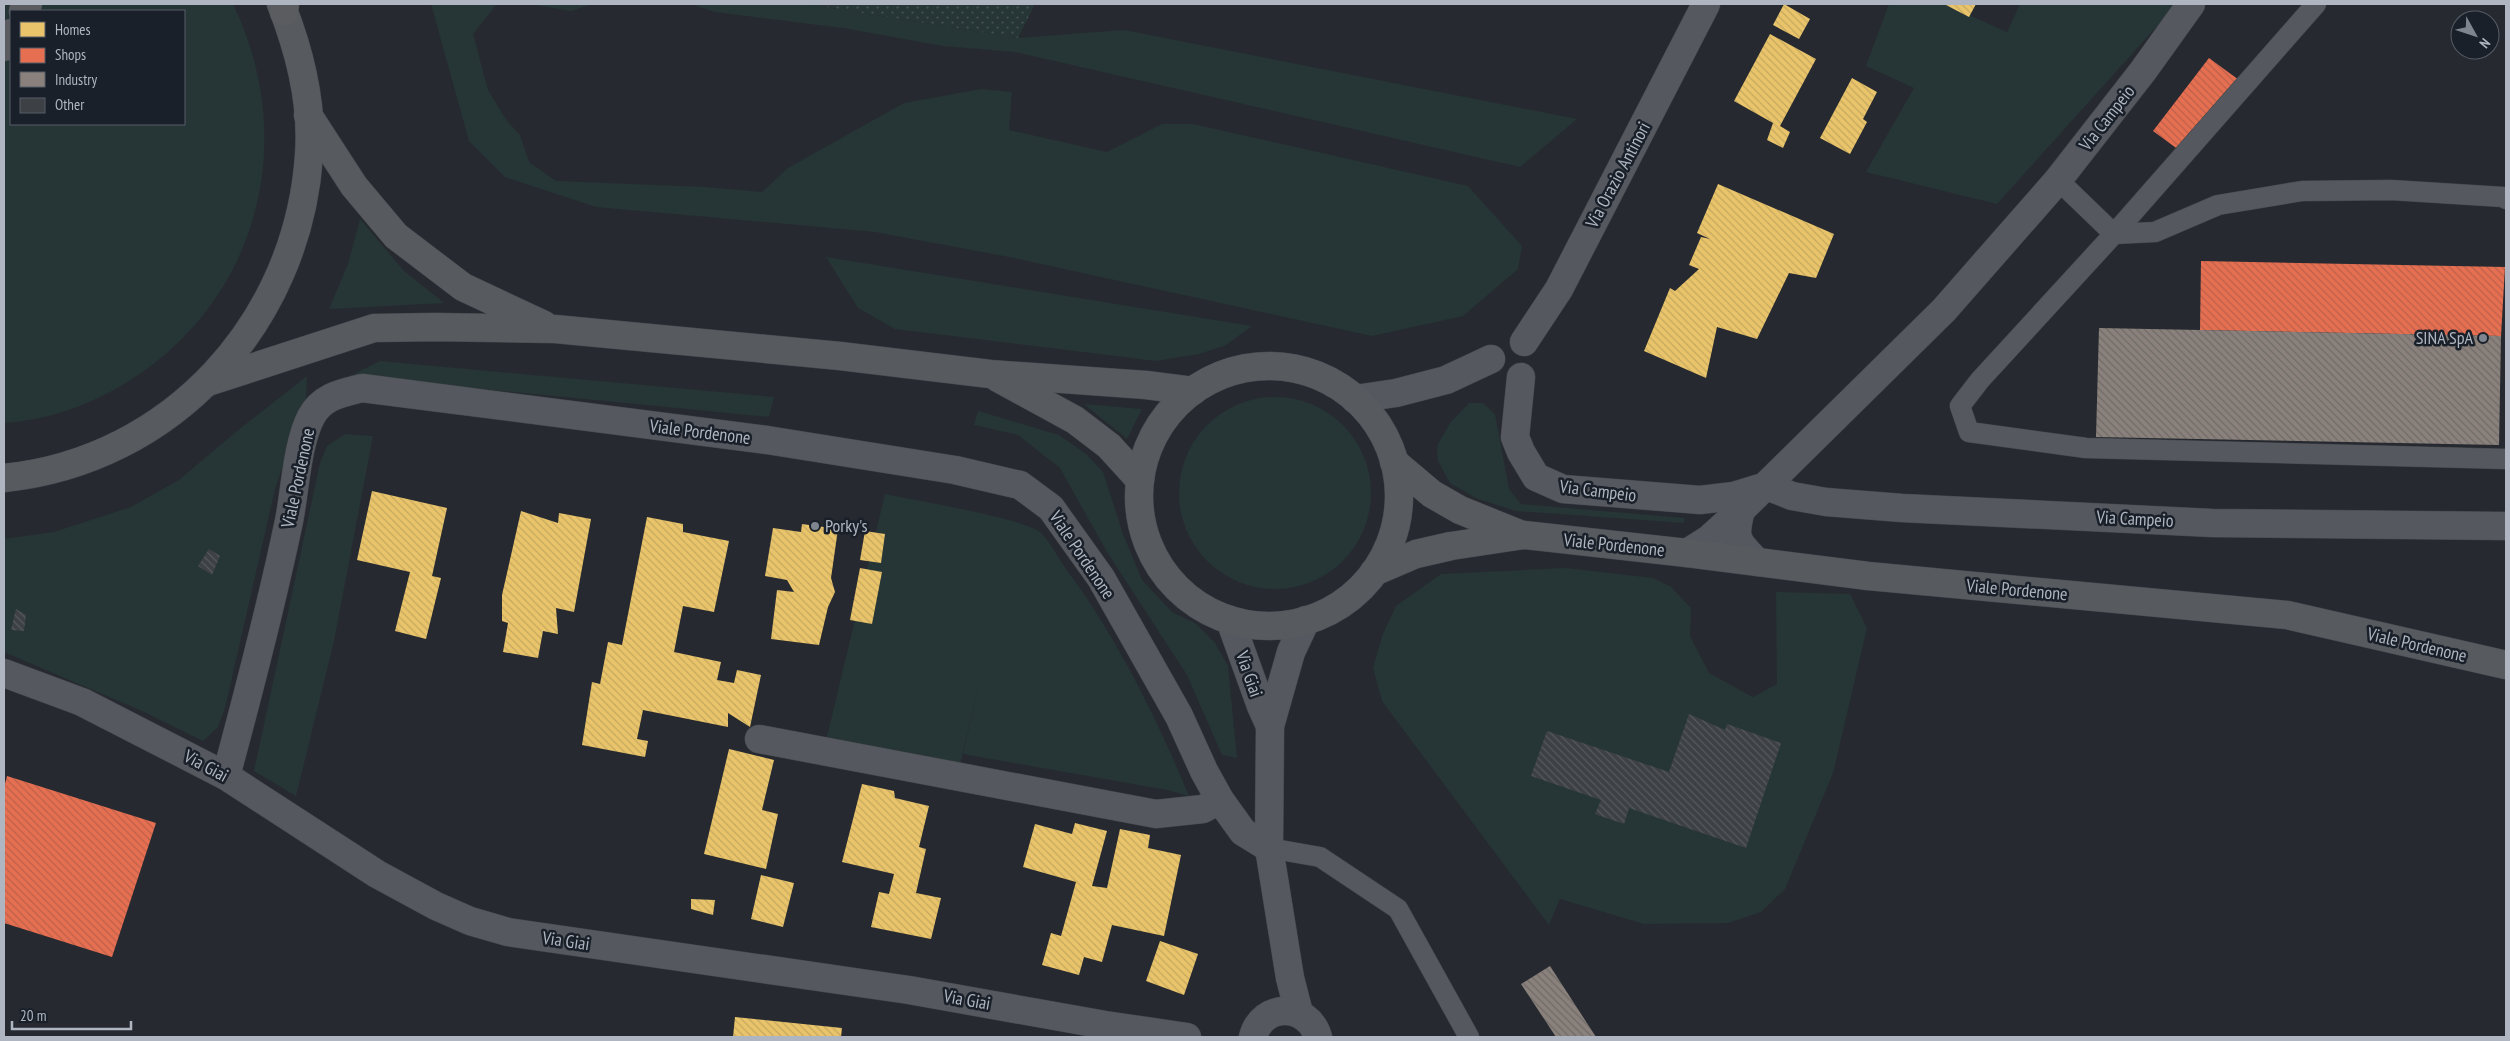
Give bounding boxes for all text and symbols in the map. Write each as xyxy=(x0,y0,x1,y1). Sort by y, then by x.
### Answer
legend xyxy=(10,10,185,125)
north arrow xyxy=(2450,10,2500,60)
text: Homes xyxy=(55,20,91,39)
text: N xyxy=(2476,35,2494,52)
text: Shops xyxy=(55,45,86,64)
text: Industry xyxy=(55,70,97,89)
street label: Via Campeio xyxy=(2073,80,2140,156)
text: Other xyxy=(55,95,85,114)
street label: Via Orazio Antinori xyxy=(1580,118,1655,233)
place label: SINA SpA xyxy=(2416,326,2473,349)
marker: SINA SpA xyxy=(2477,332,2489,344)
street label: Viale Pordenone xyxy=(647,414,752,449)
street label: Viale Pordenone xyxy=(276,426,319,531)
street label: Via Campeio xyxy=(1557,474,1638,507)
street label: Viale Pordenone xyxy=(1044,505,1120,603)
street label: Via Campeio xyxy=(2095,505,2174,532)
place label: Porky's xyxy=(825,514,867,537)
marker: Porky's xyxy=(809,520,821,532)
street label: Viale Pordenone xyxy=(1561,528,1666,561)
street label: Viale Pordenone xyxy=(1965,574,2069,605)
street label: Viale Pordenone xyxy=(2364,622,2469,667)
street label: Via Giai xyxy=(1231,647,1268,700)
street label: Via Giai xyxy=(179,744,232,787)
street label: Via Giai xyxy=(540,926,591,955)
street label: Via Giai xyxy=(941,984,992,1015)
scale bar xyxy=(12,998,131,1030)
text: 20 m xyxy=(20,1006,46,1025)

